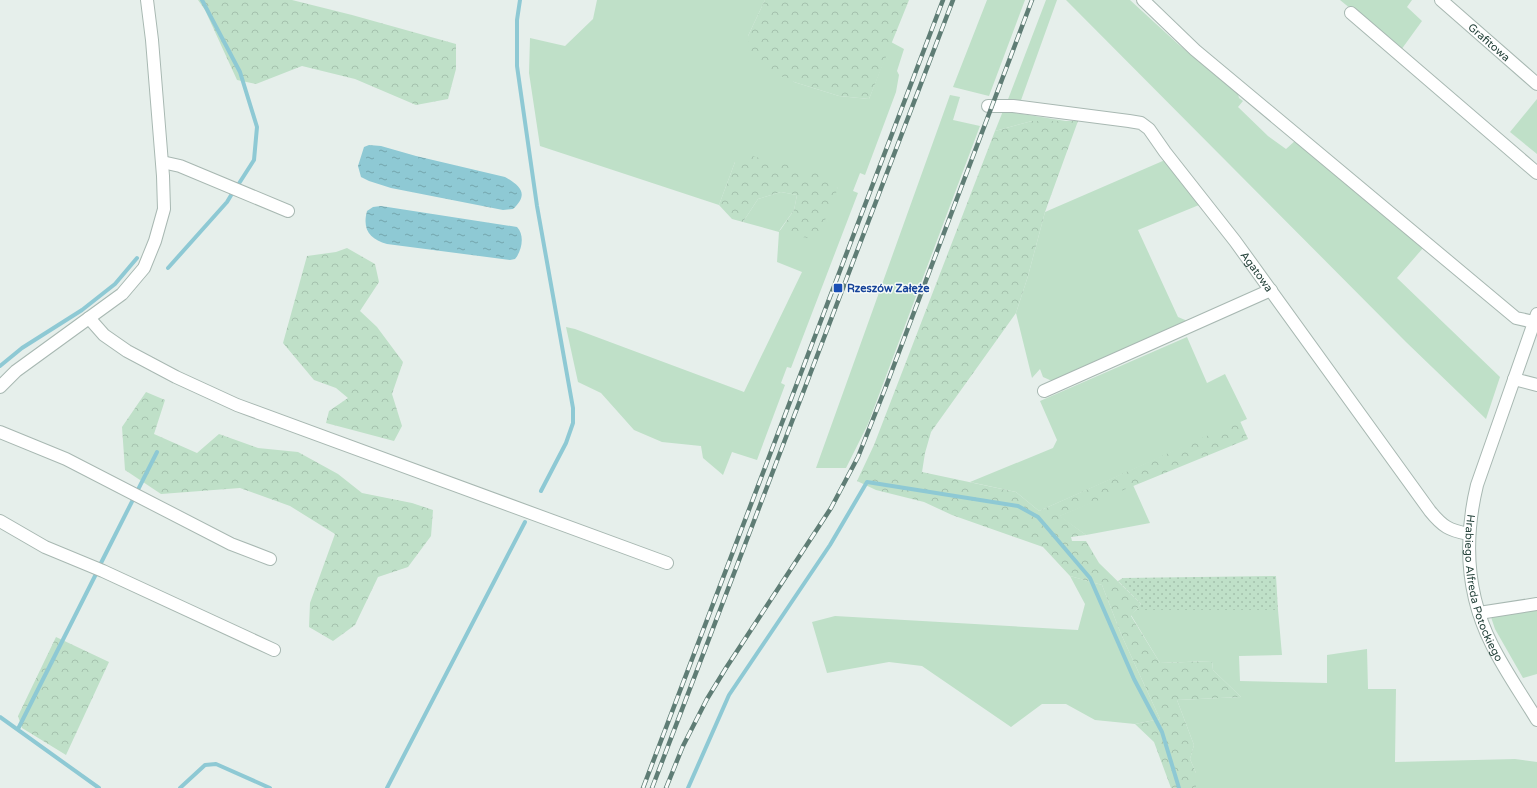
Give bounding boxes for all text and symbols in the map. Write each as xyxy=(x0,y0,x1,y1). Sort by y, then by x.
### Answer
street label: Grafitowa xyxy=(1465,21,1512,64)
street label: Agatowa xyxy=(1238,249,1276,295)
marker: Rzeszów Załęże xyxy=(832,282,844,294)
place label: Rzeszów Załęże xyxy=(847,282,930,295)
street label: Hrabiego Alfreda Potockiego xyxy=(1462,514,1506,664)

